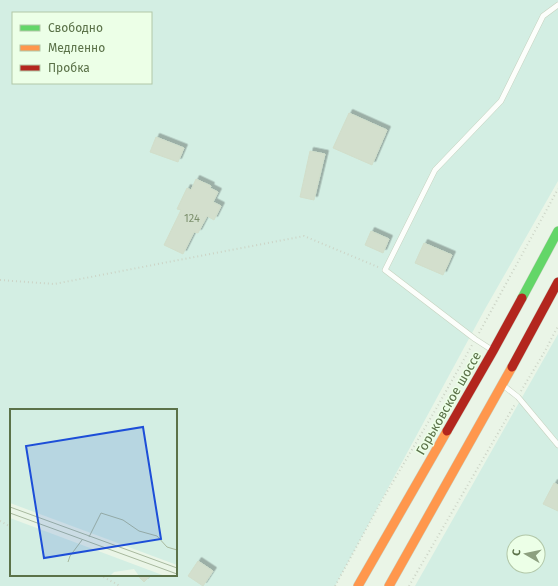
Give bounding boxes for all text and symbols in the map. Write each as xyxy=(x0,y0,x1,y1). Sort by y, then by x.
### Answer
legend xyxy=(12,12,152,84)
text: Свободно xyxy=(48,21,103,35)
text: Медленно xyxy=(48,41,105,55)
text: Пробка xyxy=(48,61,90,75)
house number: 124 xyxy=(184,212,200,225)
street label: Горьковское шоссе xyxy=(413,349,484,458)
inset map xyxy=(10,409,177,576)
north arrow xyxy=(506,534,546,574)
text: С xyxy=(510,548,524,557)

